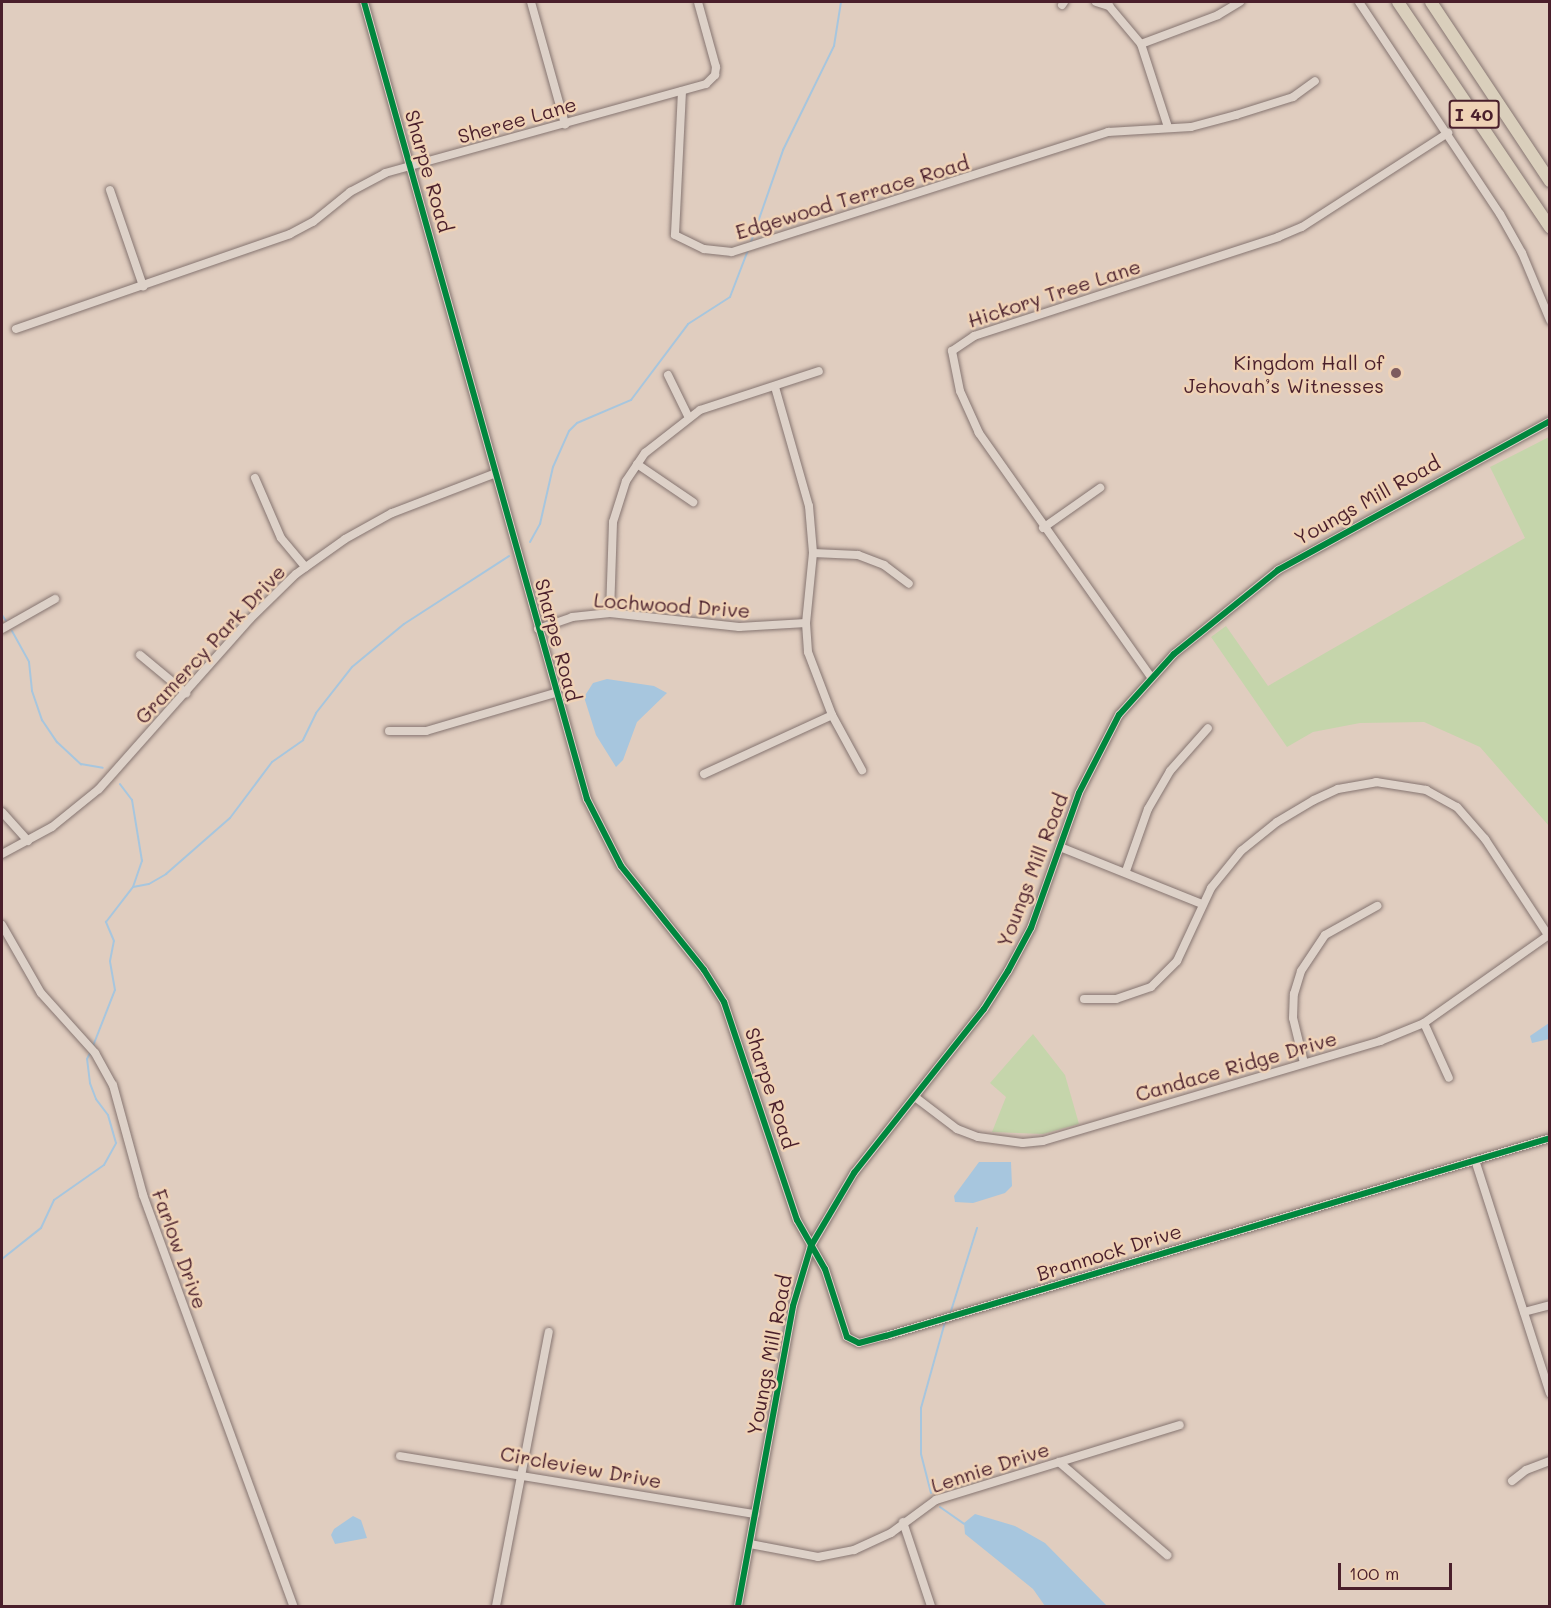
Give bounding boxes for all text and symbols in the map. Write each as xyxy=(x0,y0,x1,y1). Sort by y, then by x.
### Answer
street label: Sheree Lane xyxy=(455,92,579,148)
road number: I 40 xyxy=(1448,99,1500,129)
street label: Sharpe Road xyxy=(400,107,458,235)
street label: Edgewood Terrace Road xyxy=(732,150,972,244)
street label: Hickory Tree Lane xyxy=(965,254,1143,332)
place label: Kingdom Hall of Jehovah’s Witnesses xyxy=(1184,350,1384,397)
marker: Kingdom Hall of Jehovah’s Witnesses xyxy=(1389,366,1403,380)
street label: Youngs Mill Road xyxy=(1290,450,1444,550)
street label: Gramercy Park Drive xyxy=(130,559,290,729)
street label: Sharpe Road xyxy=(530,576,586,704)
street label: Lochwood Drive xyxy=(593,588,751,622)
street label: Youngs Mill Road xyxy=(992,790,1072,950)
street label: Sharpe Road xyxy=(740,1024,802,1152)
street label: Candace Ridge Drive xyxy=(1133,1026,1339,1106)
street label: Farlow Drive xyxy=(147,1186,213,1312)
street label: Brannock Drive xyxy=(1033,1219,1185,1285)
street label: Youngs Mill Road xyxy=(742,1273,796,1437)
street label: Lennie Drive xyxy=(928,1437,1052,1497)
street label: Circleview Drive xyxy=(498,1441,664,1493)
scale bar xyxy=(1341,1551,1455,1589)
text: 100 m xyxy=(1349,1561,1399,1585)

